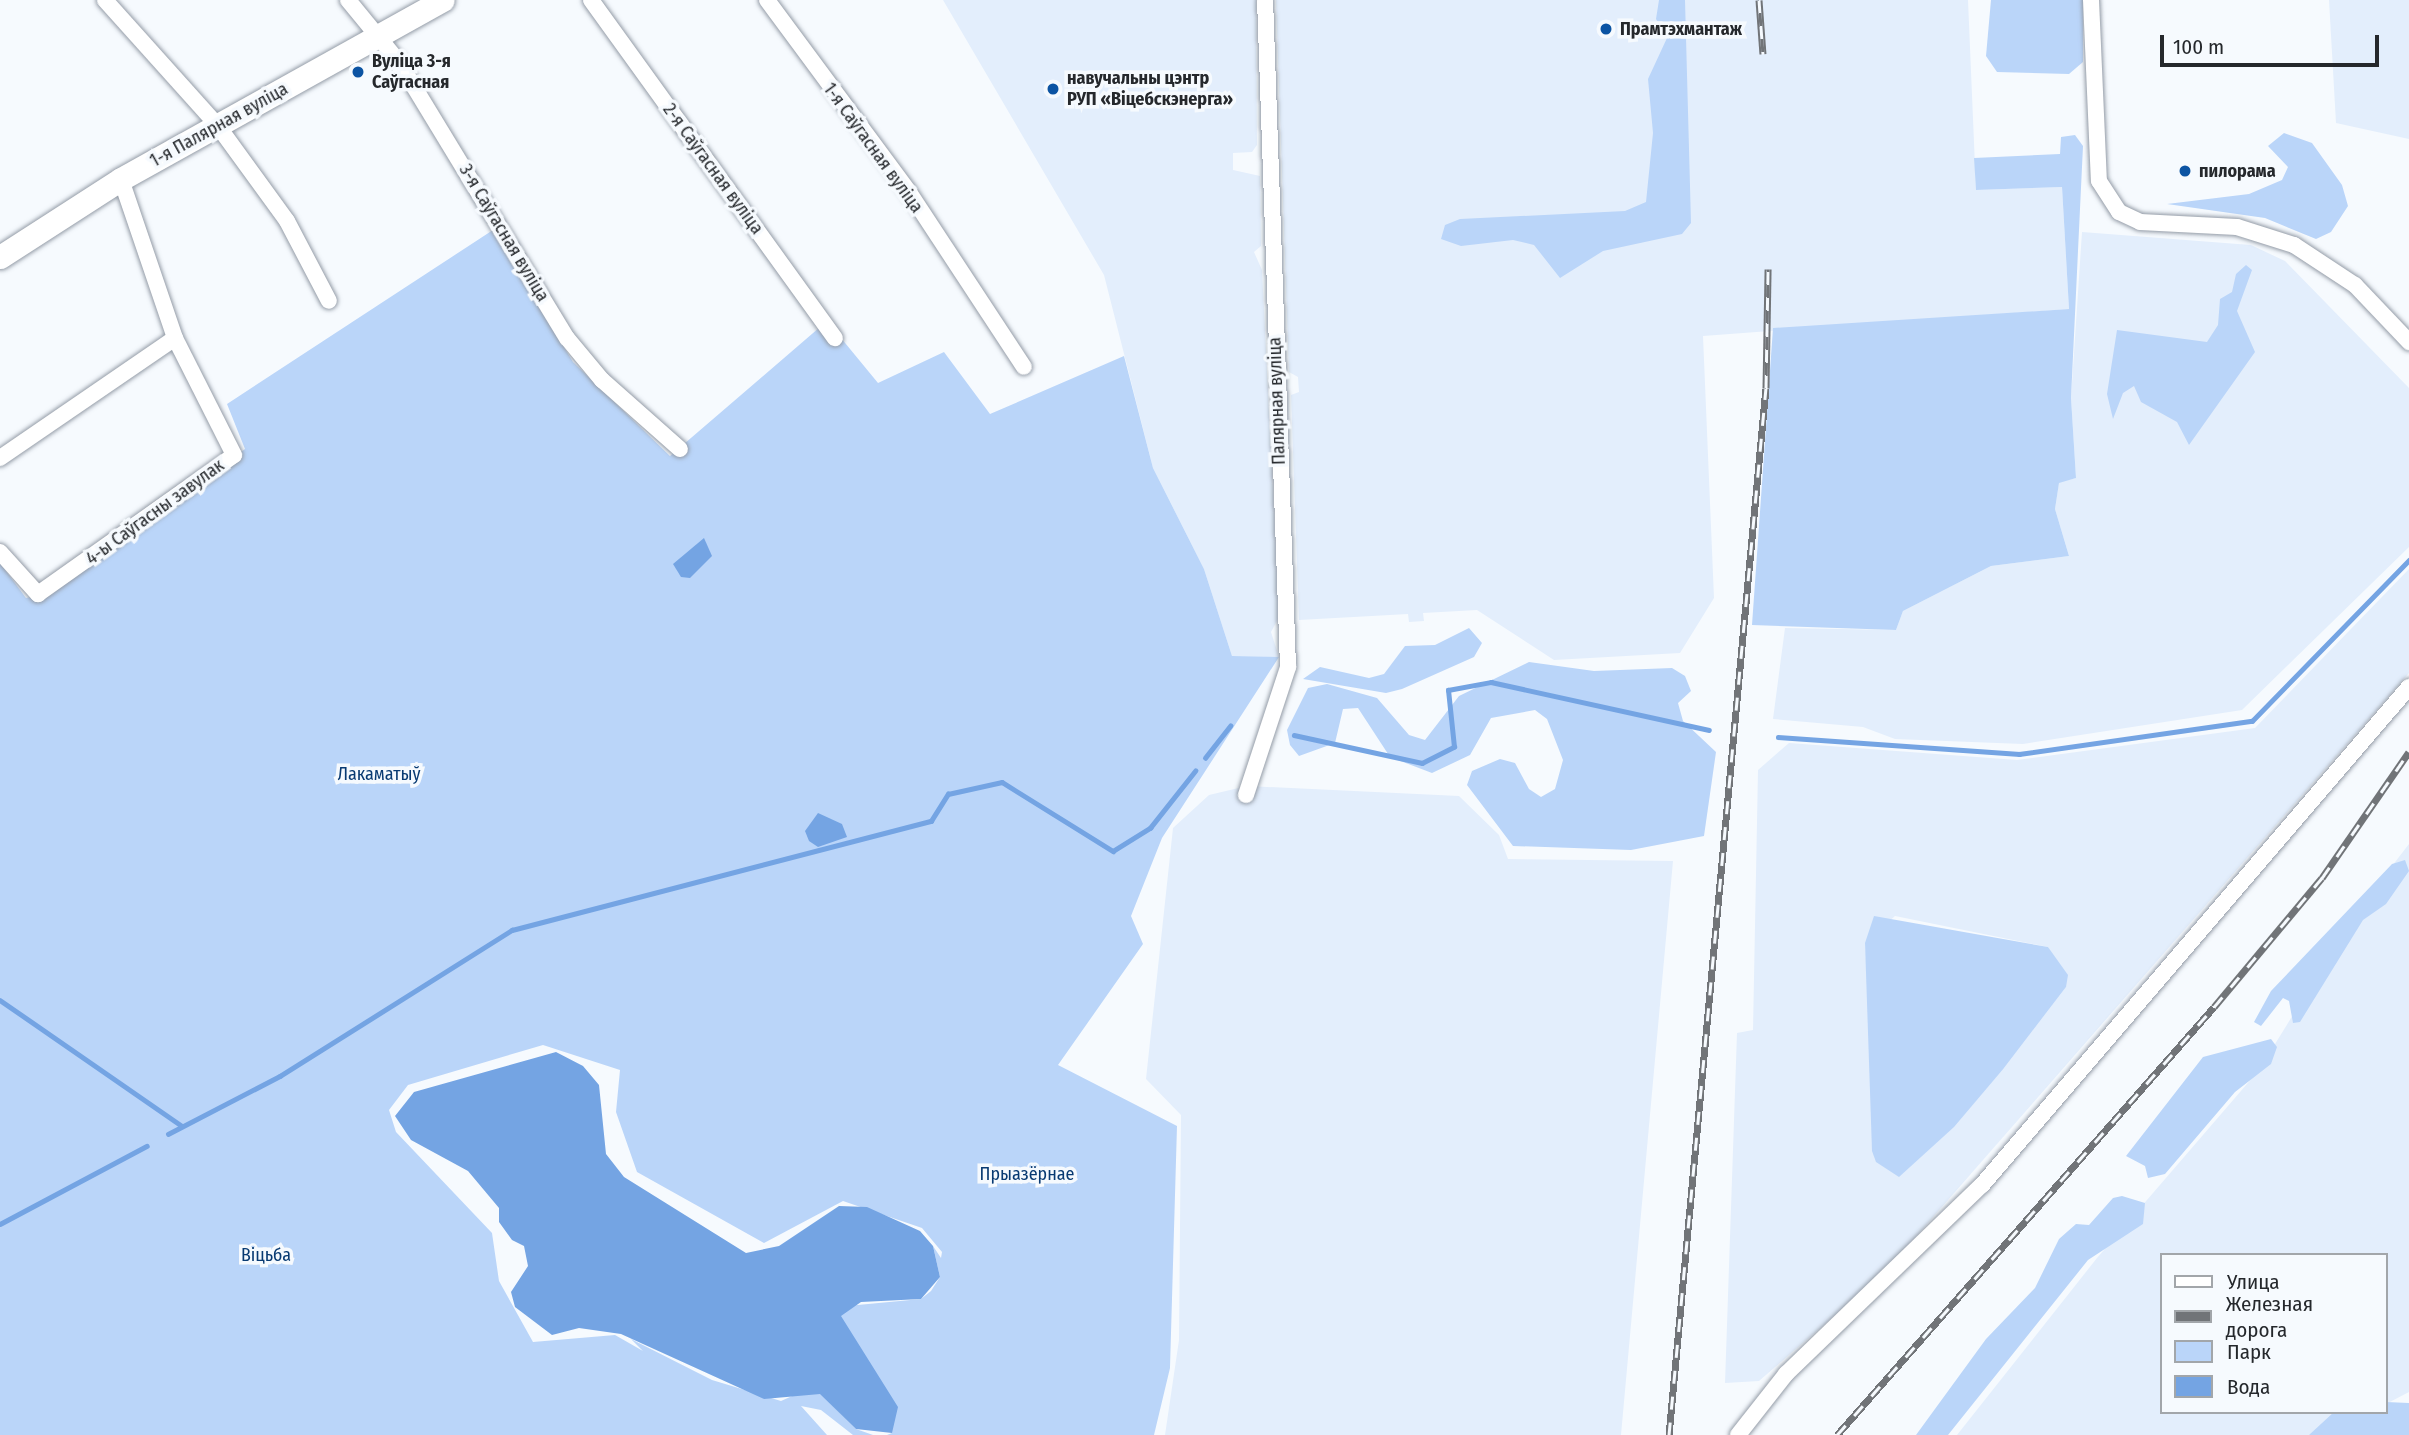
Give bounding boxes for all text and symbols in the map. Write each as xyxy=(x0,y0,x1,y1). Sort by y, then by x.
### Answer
place label: Прамтэхмантаж xyxy=(1620,18,1742,40)
marker: Прамтэхмантаж xyxy=(1598,21,1614,37)
scale bar xyxy=(2164,21,2383,65)
text: 100 m xyxy=(2173,34,2224,60)
place label: Вуліца 3-я Саўгасная xyxy=(372,51,451,94)
marker: Вуліца 3-я Саўгасная xyxy=(350,64,366,80)
place label: навучальны цэнтр РУП «Віцебскэнерга» xyxy=(1067,68,1233,110)
street label: 1-я Палярная вуліца xyxy=(146,78,292,172)
street label: 1-я Саўгасная вуліца xyxy=(819,79,927,217)
marker: навучальны цэнтр РУП «Віцебскэнерга» xyxy=(1045,81,1061,97)
street label: 2-я Саўгасная вуліца xyxy=(658,99,768,239)
street label: 3-я Саўгасная вуліца xyxy=(454,160,554,306)
place label: пилорама xyxy=(2199,160,2276,182)
marker: пилорама xyxy=(2177,163,2193,179)
street label: Палярная вуліца xyxy=(1264,337,1290,465)
street label: 4-ы Саўгасны завулак xyxy=(82,455,228,569)
park label: Лакаматыў xyxy=(337,763,421,785)
park label: Прыазёрнае xyxy=(980,1163,1074,1185)
park label: Віцьба xyxy=(241,1244,291,1266)
legend xyxy=(2160,1253,2388,1414)
text: Улица xyxy=(2227,1269,2280,1295)
text: Железная дорога xyxy=(2226,1291,2313,1343)
text: Парк xyxy=(2227,1339,2271,1365)
text: Вода xyxy=(2227,1374,2270,1400)

